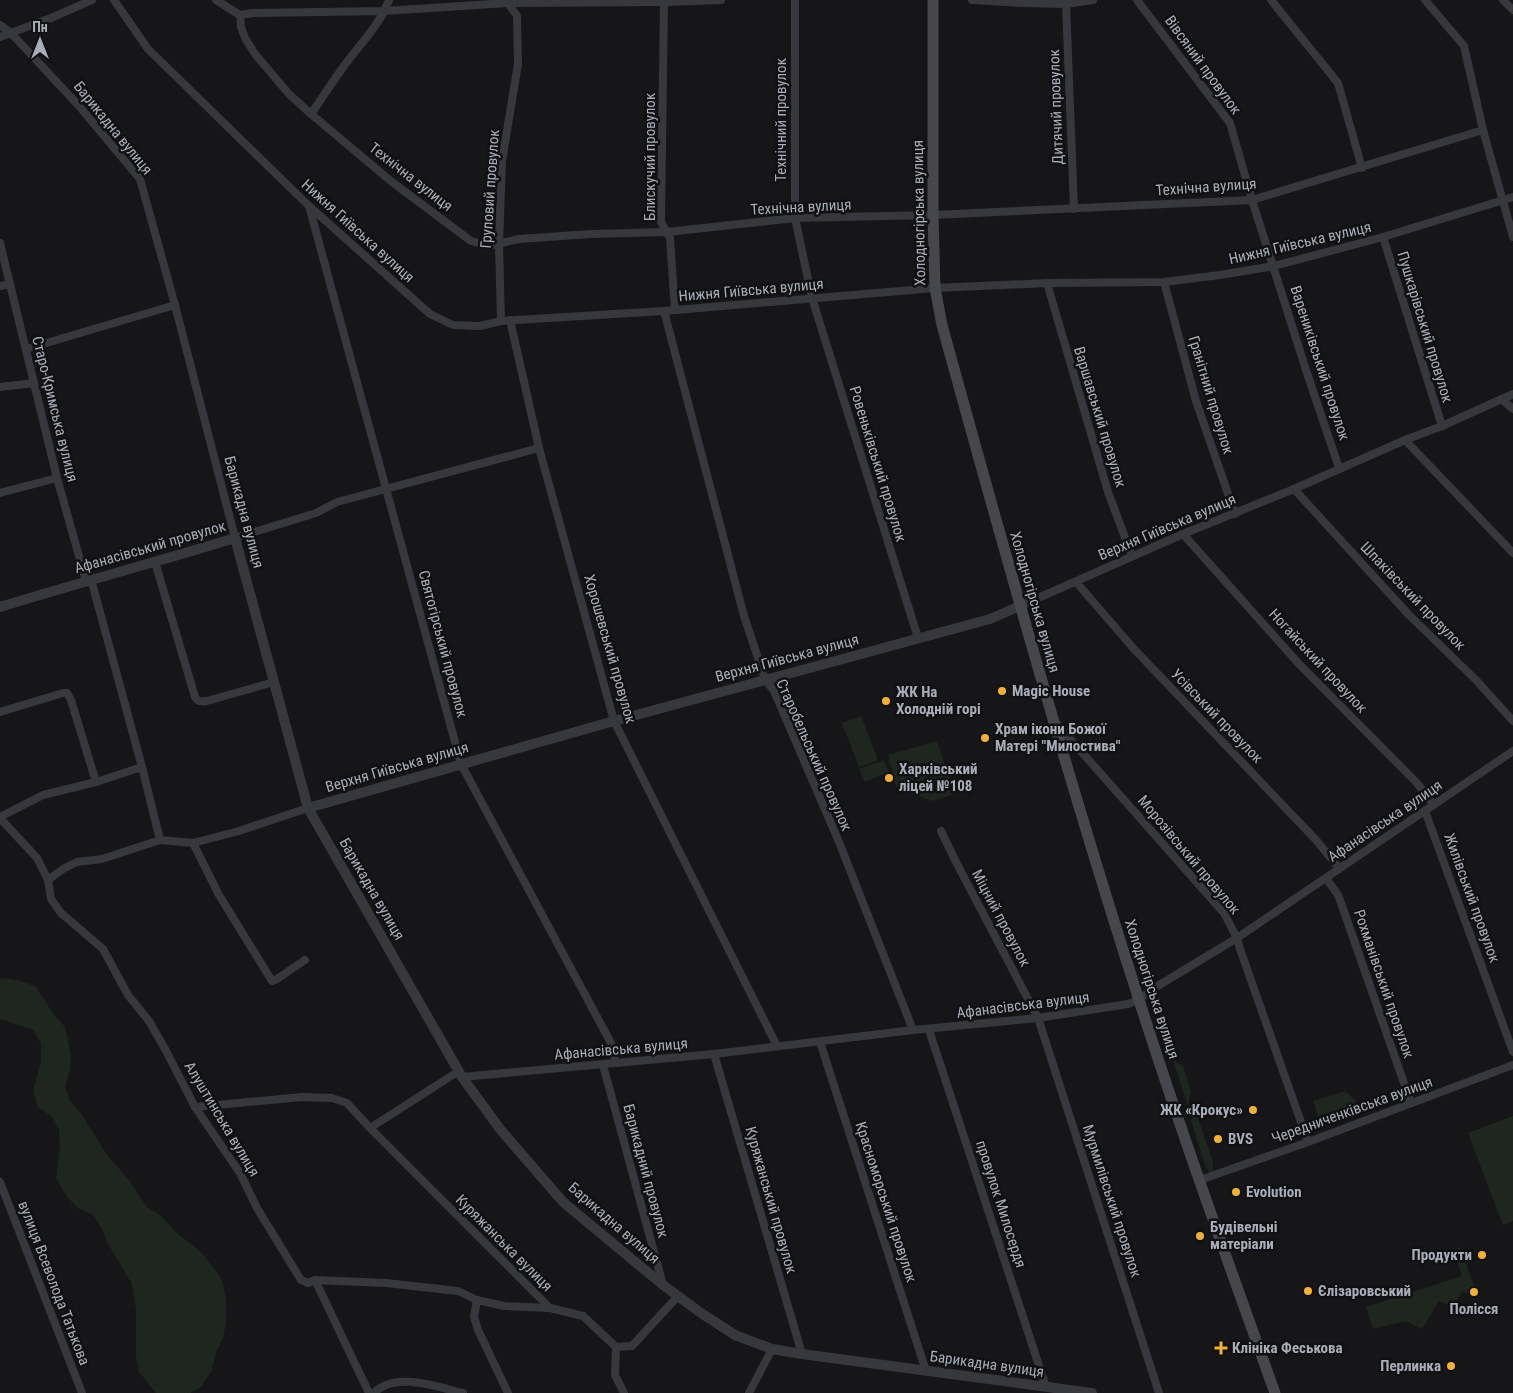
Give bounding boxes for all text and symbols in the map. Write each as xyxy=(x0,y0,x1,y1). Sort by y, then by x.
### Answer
street label: Вівсяний провулок xyxy=(1161,12,1245,118)
north arrow xyxy=(15,15,65,65)
text: Пн xyxy=(32,19,48,35)
street label: Дитячий провулок xyxy=(1045,49,1067,165)
street label: Технічний провулок xyxy=(772,58,790,182)
street label: Барикадна вулиця xyxy=(70,78,156,178)
street label: Блискучий провулок xyxy=(641,93,659,221)
street label: Груповий провулок xyxy=(477,129,503,249)
street label: Технічна вулиця xyxy=(366,139,456,215)
street label: Холодногірська вулиця xyxy=(909,140,929,286)
street label: Технічна вулиця xyxy=(1155,174,1257,200)
street label: Нижня Гиївська вулиця xyxy=(298,176,418,286)
street label: Технічна вулиця xyxy=(750,195,852,219)
street label: Нижня Гиївська вулиця xyxy=(1227,218,1373,268)
street label: Пушкарівський провулок xyxy=(1393,249,1457,405)
street label: Нижня Гиївська вулиця xyxy=(678,275,824,305)
street label: Варениківський провулок xyxy=(1286,283,1354,443)
street label: Старо-Кримська вулиця xyxy=(28,334,82,484)
street label: Гранітний провулок xyxy=(1184,334,1238,456)
street label: Варшавський провулок xyxy=(1070,344,1130,490)
street label: Ровеньківський провулок xyxy=(846,384,910,544)
street label: Барикадна вулиця xyxy=(220,454,268,570)
street label: Верхня Гиївська вулиця xyxy=(1095,490,1239,564)
street label: Афанасівський провулок xyxy=(72,517,228,577)
street label: Холодногірська вулиця xyxy=(1006,530,1064,674)
street label: Шпаківський провулок xyxy=(1357,538,1469,654)
street label: Святогірський провулок xyxy=(415,568,471,720)
street label: Хорошевський провулок xyxy=(580,572,640,726)
street label: Ногайський провулок xyxy=(1265,605,1371,717)
street label: Верхня Гиївська вулиця xyxy=(713,630,861,686)
street label: Усівський провулок xyxy=(1167,665,1267,767)
street label: Старобельський провулок xyxy=(772,676,856,834)
place label: Magic House xyxy=(1012,682,1090,700)
place label: ЖК На Холодній горі xyxy=(896,683,981,718)
marker: Magic House xyxy=(996,685,1008,697)
marker: ЖК На Холодній горі xyxy=(880,695,892,707)
place label: Храм ікони Божої Матері "Милостива" xyxy=(995,720,1121,755)
marker: Храм ікони Божої Матері "Милостива" xyxy=(979,732,991,744)
street label: Верхня Гиївська вулиця xyxy=(323,738,471,796)
place label: Харківський ліцей №108 xyxy=(899,760,978,795)
marker: Харківський ліцей №108 xyxy=(883,772,895,784)
street label: Афанасівська вулиця xyxy=(1324,776,1446,866)
street label: Морозівський провулок xyxy=(1134,792,1244,918)
street label: Жилівський провулок xyxy=(1440,831,1504,965)
street label: Барикадна вулиця xyxy=(335,835,409,943)
street label: Міцний провулок xyxy=(968,866,1034,970)
street label: Рохманівський провулок xyxy=(1350,907,1418,1061)
street label: Холодногірська вулиця xyxy=(1121,917,1183,1061)
street label: Афанасівська вулиця xyxy=(955,988,1091,1022)
street label: Афанасівська вулиця xyxy=(554,1034,688,1064)
street label: Алуштинська вулиця xyxy=(181,1058,263,1180)
street label: Чередниченківська вулиця xyxy=(1269,1073,1435,1147)
place label: ЖК «Крокус» xyxy=(1160,1101,1243,1119)
street label: Барикадний провулок xyxy=(619,1102,673,1240)
marker: ЖК «Крокус» xyxy=(1247,1104,1259,1116)
street label: Красноморський провулок xyxy=(851,1119,921,1285)
street label: Мурмилівський провулок xyxy=(1079,1122,1145,1280)
street label: Куряжанський провулок xyxy=(741,1124,801,1276)
place label: BVS xyxy=(1228,1130,1253,1148)
marker: BVS xyxy=(1212,1133,1224,1145)
street label: провулок Милосердя xyxy=(972,1138,1030,1270)
street label: Барикадна вулиця xyxy=(565,1178,663,1268)
place label: Evolution xyxy=(1246,1183,1302,1201)
marker: Evolution xyxy=(1230,1186,1242,1198)
street label: Куряжанська вулиця xyxy=(452,1191,556,1295)
street label: вулиця Всеволода Татькова xyxy=(14,1198,94,1368)
place label: Будівельні матеріали xyxy=(1210,1218,1278,1253)
marker: Будівельні матеріали xyxy=(1194,1230,1206,1242)
place label: Продукти xyxy=(1411,1246,1472,1264)
marker: Продукти xyxy=(1476,1249,1488,1261)
place label: Єлізаровський xyxy=(1318,1282,1411,1300)
marker: Єлізаровський xyxy=(1302,1285,1314,1297)
marker: Полісся xyxy=(1468,1286,1480,1298)
place label: Полісся xyxy=(1449,1300,1499,1318)
place label: Клініка Феськова xyxy=(1232,1339,1343,1357)
marker: Клініка Феськова xyxy=(1214,1341,1228,1355)
street label: Барикадна вулиця xyxy=(929,1347,1045,1381)
place label: Перлинка xyxy=(1380,1357,1441,1375)
marker: Перлинка xyxy=(1445,1360,1457,1372)

